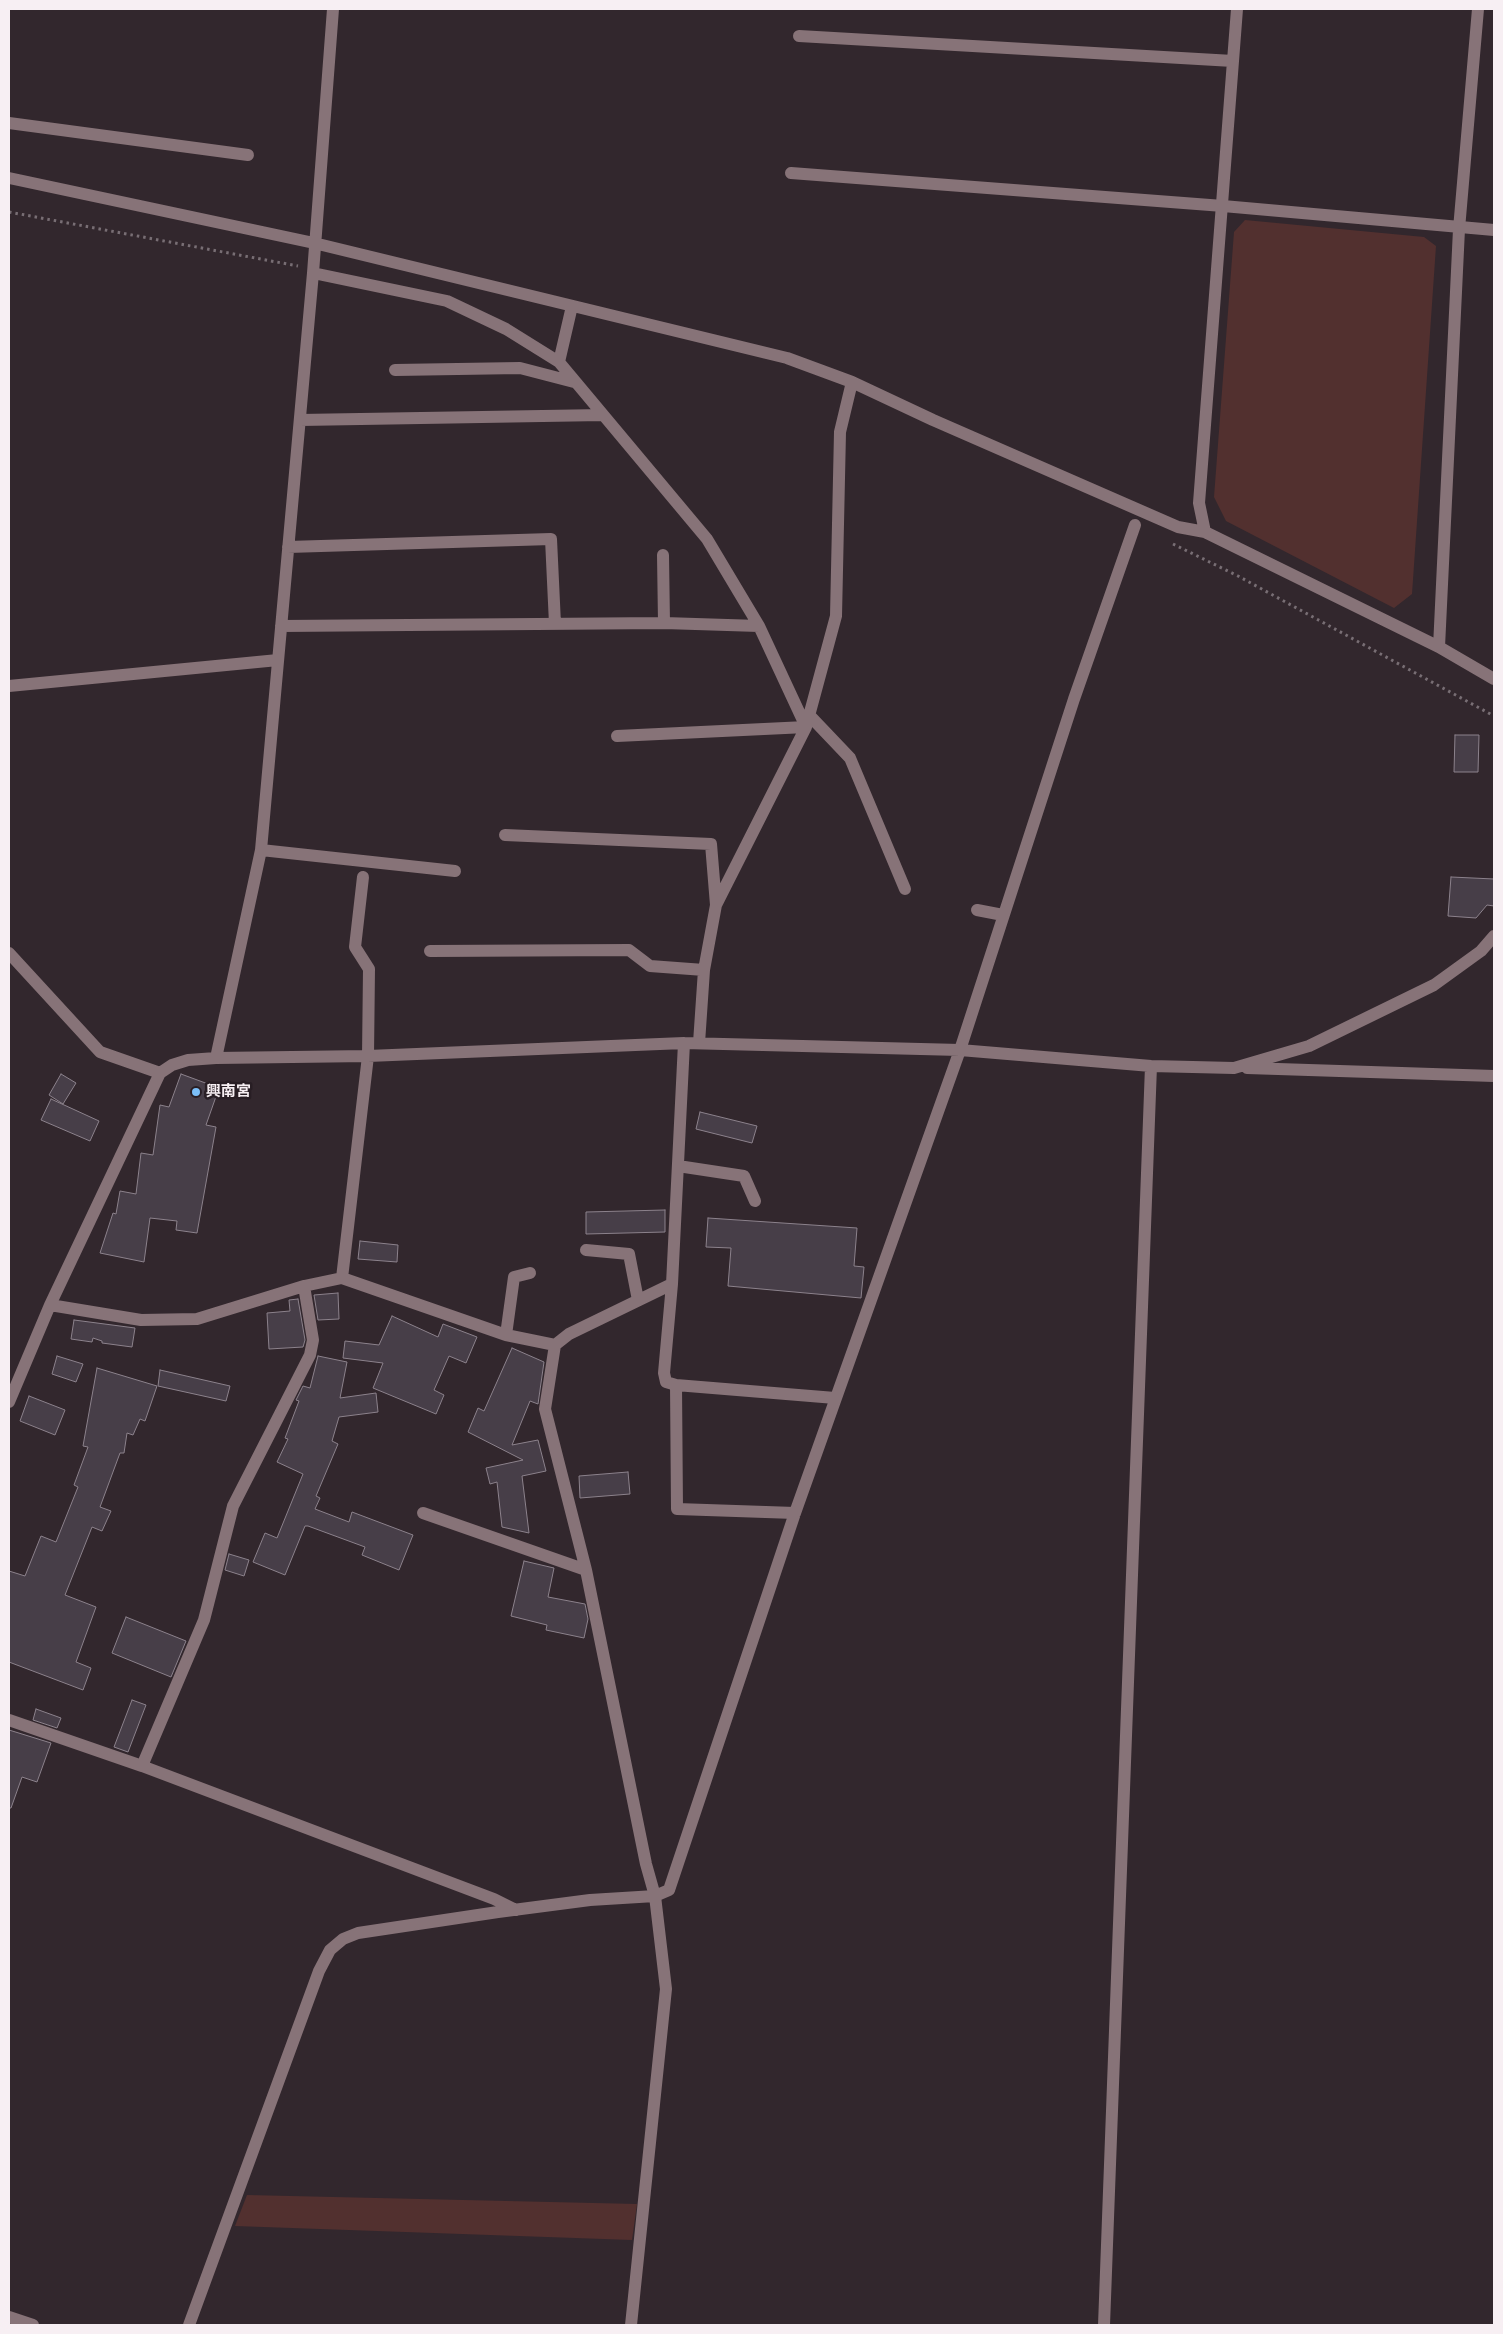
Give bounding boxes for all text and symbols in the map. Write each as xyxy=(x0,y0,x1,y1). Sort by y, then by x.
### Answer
place label: 興南宮 xyxy=(206,1083,251,1101)
marker: 興南宮 xyxy=(190,1086,202,1098)

